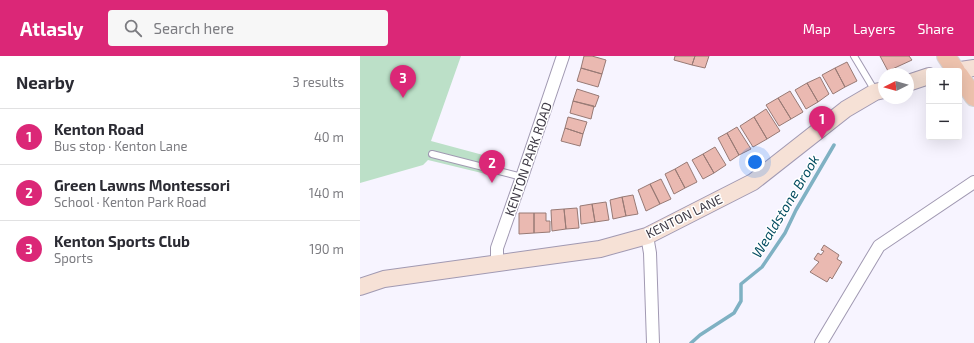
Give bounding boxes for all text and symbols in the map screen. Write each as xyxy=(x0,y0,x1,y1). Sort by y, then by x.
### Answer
search box xyxy=(108,10,388,46)
text: Atlasly xyxy=(20,17,84,40)
icon: search xyxy=(122,17,144,39)
text: Search here xyxy=(154,19,234,37)
text: Map xyxy=(803,20,831,37)
text: Layers xyxy=(853,20,895,37)
text: Share xyxy=(917,20,954,37)
pin: 3 xyxy=(390,65,416,98)
north arrow xyxy=(878,68,914,104)
map controls xyxy=(926,68,962,140)
button: + xyxy=(926,68,962,104)
text: Nearby xyxy=(16,72,74,92)
text: 3 results xyxy=(293,74,344,90)
street label: KENTON PARK ROAD xyxy=(501,100,555,218)
button: − xyxy=(926,104,962,140)
pin: 1 xyxy=(809,106,835,139)
text: Kenton Road xyxy=(54,120,144,138)
text: 1 xyxy=(26,129,32,145)
text: 40 m xyxy=(314,129,344,145)
text: Bus stop · Kenton Lane xyxy=(54,138,188,154)
pin: 2 xyxy=(479,150,505,183)
your location xyxy=(745,152,765,172)
water label: Wealdstone Brook xyxy=(748,152,822,260)
text: Green Lawns Montessori xyxy=(54,176,230,194)
text: 2 xyxy=(25,185,33,201)
text: 140 m xyxy=(309,185,344,201)
street label: KENTON LANE xyxy=(643,191,725,241)
text: School · Kenton Park Road xyxy=(54,194,207,210)
text: Kenton Sports Club xyxy=(54,232,190,250)
text: 3 xyxy=(25,241,33,257)
text: 190 m xyxy=(309,241,344,257)
text: Sports xyxy=(54,250,93,266)

